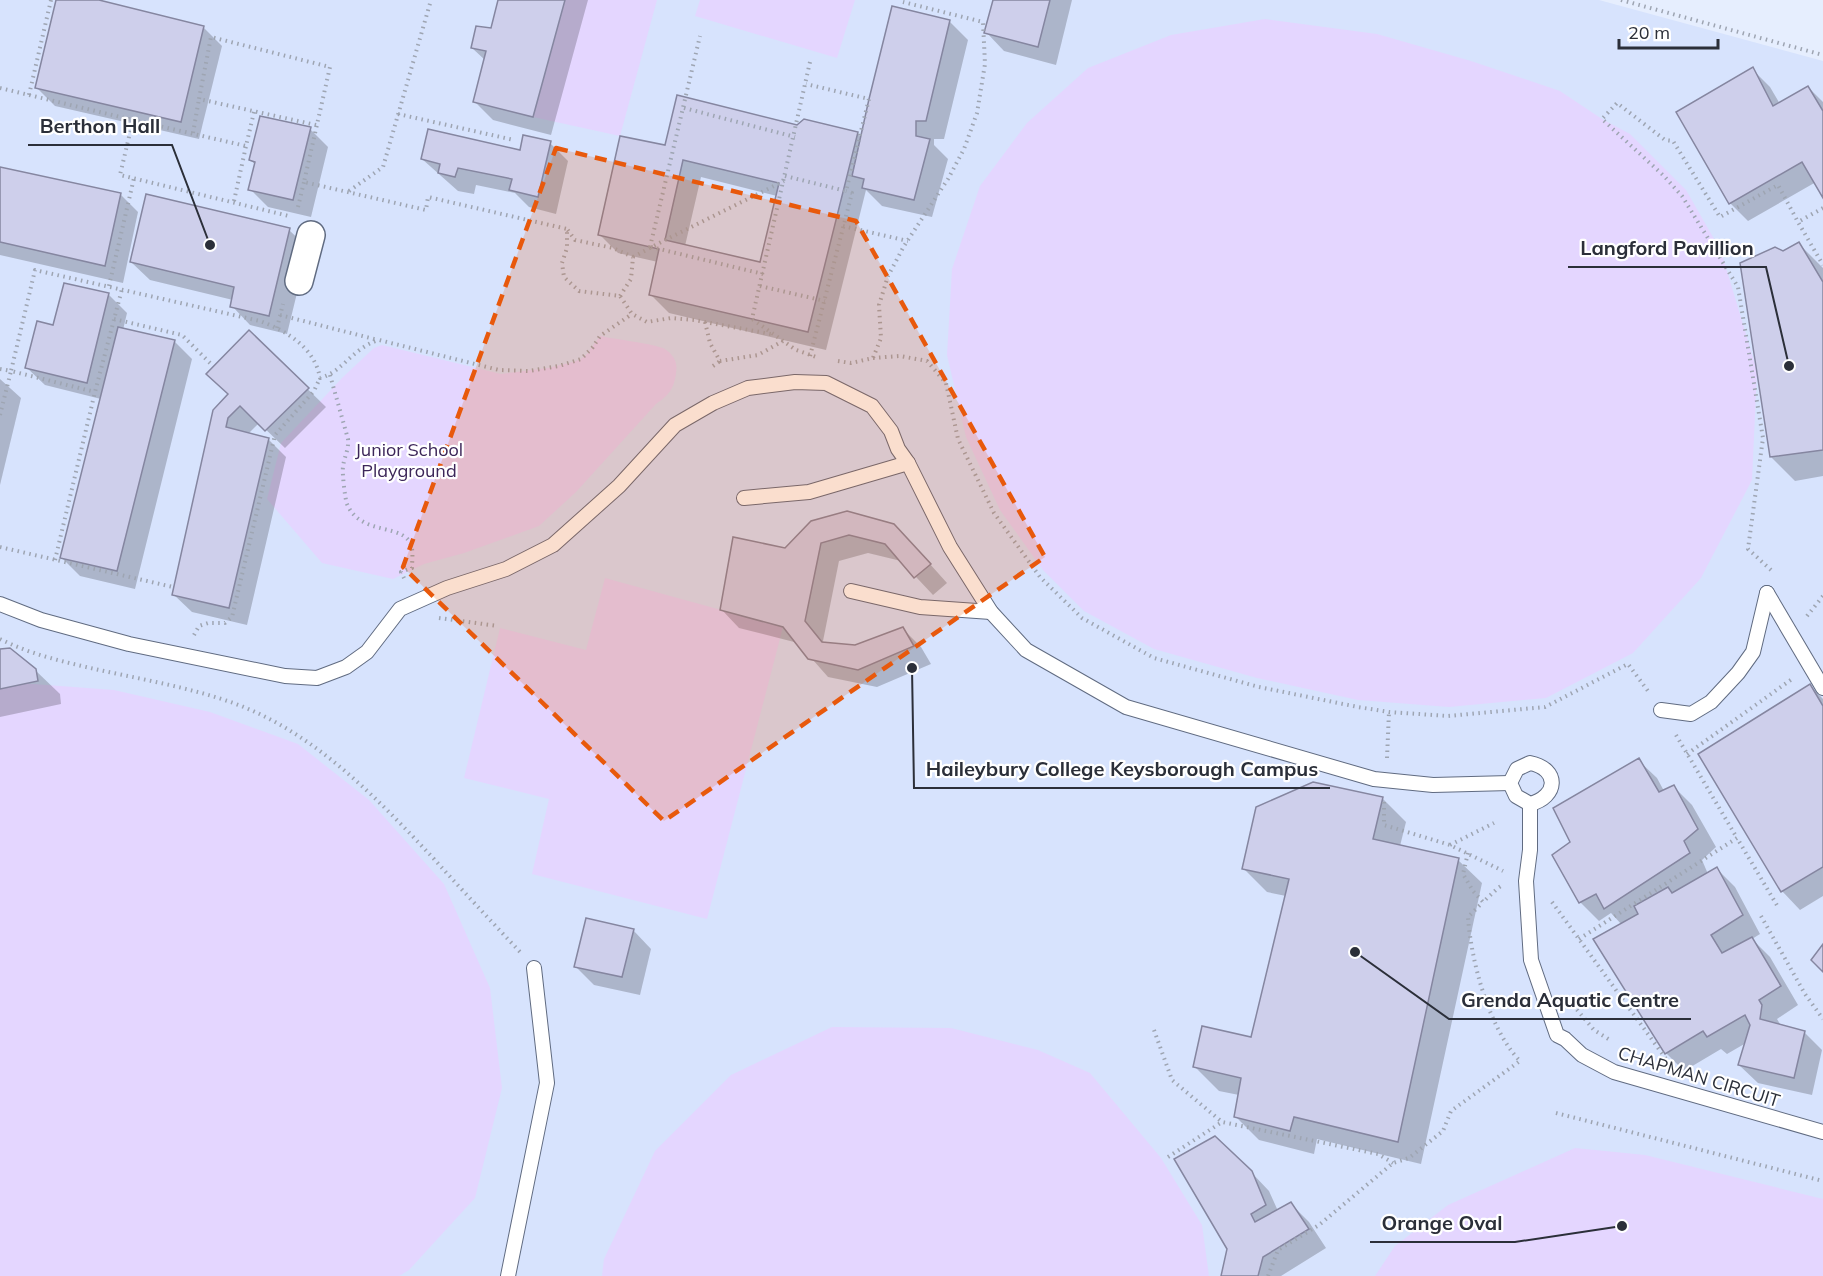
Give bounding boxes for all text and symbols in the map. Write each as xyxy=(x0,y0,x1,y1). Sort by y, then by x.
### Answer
scale bar xyxy=(1619,12,1718,50)
text: 20 m xyxy=(1628,21,1670,44)
callout: Berthon Hall xyxy=(28,107,172,145)
text: Berthon Hall xyxy=(40,113,160,138)
callout: Langford Pavillion xyxy=(1568,229,1766,267)
text: Langford Pavillion xyxy=(1580,235,1754,260)
park label: Junior School Playground xyxy=(355,438,463,482)
callout: Haileybury College Keysborough Campus xyxy=(914,750,1330,788)
text: Haileybury College Keysborough Campus xyxy=(926,756,1318,781)
callout: Grenda Aquatic Centre xyxy=(1449,981,1691,1019)
text: Grenda Aquatic Centre xyxy=(1461,987,1679,1012)
street label: CHAPMAN CIRCUIT xyxy=(1615,1041,1783,1112)
callout: Orange Oval xyxy=(1370,1204,1515,1242)
text: Orange Oval xyxy=(1382,1210,1502,1235)

